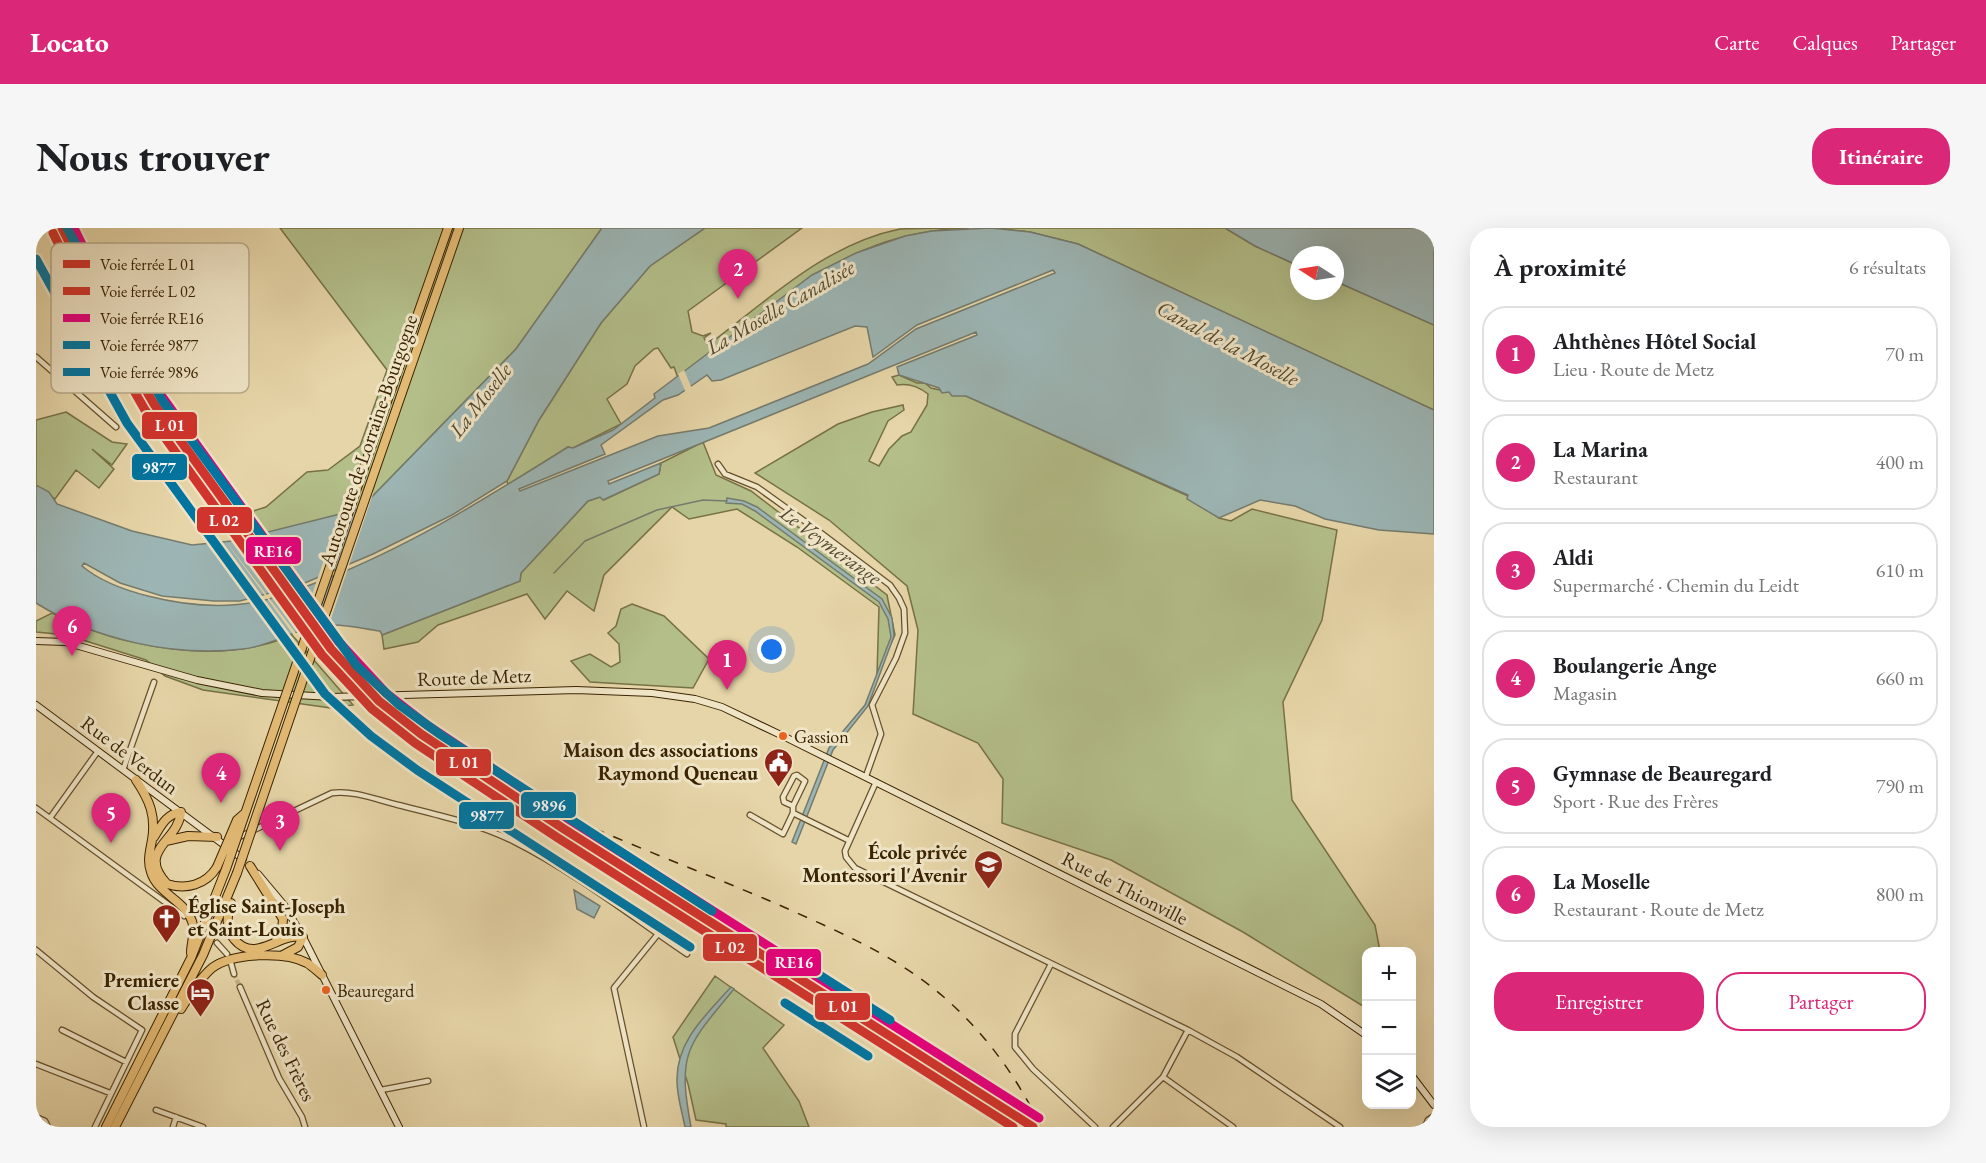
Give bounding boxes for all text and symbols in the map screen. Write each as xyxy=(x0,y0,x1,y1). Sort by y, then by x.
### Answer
text: Locato xyxy=(30,24,109,60)
text: Carte xyxy=(1714,29,1759,56)
text: Calques xyxy=(1792,29,1858,56)
text: Partager xyxy=(1891,29,1956,56)
button: Itinéraire xyxy=(1812,128,1950,185)
text: Nous trouver xyxy=(36,129,270,184)
legend xyxy=(51,243,249,393)
north arrow xyxy=(1290,246,1344,300)
pin: 2 xyxy=(718,250,758,299)
text: À proximité xyxy=(1494,250,1626,284)
water label: La Moselle Canalisée xyxy=(700,253,860,361)
text: Voie ferrée L 01 xyxy=(100,254,195,275)
text: 6 résultats xyxy=(1849,254,1926,280)
text: Voie ferrée L 02 xyxy=(100,281,196,302)
water label: Canal de la Moselle xyxy=(1152,294,1304,392)
text: Voie ferrée RE16 xyxy=(100,308,204,329)
street label: Autoroute de Lorraine-Bourgogne xyxy=(312,311,423,570)
text: Ahthènes Hôtel Social xyxy=(1553,327,1756,356)
text: Voie ferrée 9877 xyxy=(100,335,199,356)
text: 1 xyxy=(1510,341,1521,367)
text: 70 m xyxy=(1885,341,1924,367)
text: Lieu · Route de Metz xyxy=(1553,356,1714,382)
water label: La Moselle xyxy=(442,357,518,443)
text: Voie ferrée 9896 xyxy=(100,362,199,383)
line badge: L 01 xyxy=(141,411,198,440)
text: L 01 xyxy=(155,415,185,436)
text: La Marina xyxy=(1553,435,1648,464)
text: 2 xyxy=(1510,449,1521,475)
text: 400 m xyxy=(1876,449,1924,475)
line badge: 9877 xyxy=(131,453,188,481)
text: 9877 xyxy=(142,457,176,478)
text: Restaurant xyxy=(1553,464,1638,490)
water label: Le Veymerange xyxy=(774,499,888,591)
line badge: L 02 xyxy=(196,506,253,534)
text: L 02 xyxy=(209,510,240,531)
line badge: RE16 xyxy=(245,536,302,565)
text: RE16 xyxy=(254,541,293,562)
text: Aldi xyxy=(1553,543,1593,572)
text: 3 xyxy=(1510,557,1521,583)
text: 610 m xyxy=(1876,557,1924,583)
text: Supermarché · Chemin du Leidt xyxy=(1553,572,1799,598)
pin: 6 xyxy=(52,606,92,656)
your location xyxy=(757,635,786,664)
pin: 1 xyxy=(708,640,746,690)
text: Boulangerie Ange xyxy=(1553,651,1717,680)
street label: Route de Metz xyxy=(417,662,532,692)
text: 4 xyxy=(1510,665,1521,691)
text: 660 m xyxy=(1876,665,1924,691)
text: Magasin xyxy=(1553,680,1617,706)
street label: Rue de Verdun xyxy=(76,710,184,800)
place label: Gassion xyxy=(794,725,849,748)
marker: Gassion xyxy=(777,730,789,742)
place label: Maison des associations Raymond Queneau xyxy=(563,737,758,786)
public building icon: Maison des associations Raymond Queneau xyxy=(763,746,795,788)
line badge: L 01 xyxy=(435,748,492,777)
text: L 01 xyxy=(449,752,479,773)
pin: 4 xyxy=(202,754,240,803)
text: Gymnase de Beauregard xyxy=(1553,759,1772,788)
text: 5 xyxy=(1510,773,1521,799)
text: 790 m xyxy=(1876,773,1924,799)
text: Sport · Rue des Frères xyxy=(1553,788,1718,814)
line badge: 9896 xyxy=(520,791,577,819)
pin: 5 xyxy=(92,794,130,843)
text: 9896 xyxy=(532,795,566,816)
line badge: 9877 xyxy=(458,801,515,830)
pin: 3 xyxy=(260,802,300,851)
text: 9877 xyxy=(470,805,504,826)
place label: École privée Montessori l'Avenir xyxy=(802,839,968,888)
street label: Rue de Thionville xyxy=(1058,845,1193,931)
school or university icon: École privée Montessori l'Avenir xyxy=(972,848,1004,890)
text: La Moselle xyxy=(1553,867,1650,896)
text: 6 xyxy=(1510,881,1521,907)
text: 800 m xyxy=(1876,881,1924,907)
place label: Église Saint-Joseph et Saint-Louis xyxy=(188,893,345,942)
text: Restaurant · Route de Metz xyxy=(1553,896,1764,922)
church icon: Église Saint-Joseph et Saint-Louis xyxy=(151,902,183,944)
line badge: L 02 xyxy=(702,933,758,962)
text: L 02 xyxy=(715,937,746,958)
map controls xyxy=(1362,947,1416,1109)
button: + xyxy=(1362,947,1416,1001)
line badge: RE16 xyxy=(765,948,822,977)
text: RE16 xyxy=(775,952,814,973)
place label: Premiere Classe xyxy=(104,967,179,1016)
button: Enregistrer xyxy=(1494,972,1704,1031)
button: Partager xyxy=(1716,972,1926,1031)
hotel icon: Premiere Classe xyxy=(184,976,216,1018)
place label: Beauregard xyxy=(337,979,415,1002)
marker: Beauregard xyxy=(320,984,332,996)
line badge: L 01 xyxy=(814,992,871,1021)
street label: Rue des Frères xyxy=(250,995,322,1105)
text: L 01 xyxy=(828,996,858,1017)
button: − xyxy=(1362,1001,1416,1055)
button: layers xyxy=(1362,1055,1416,1109)

